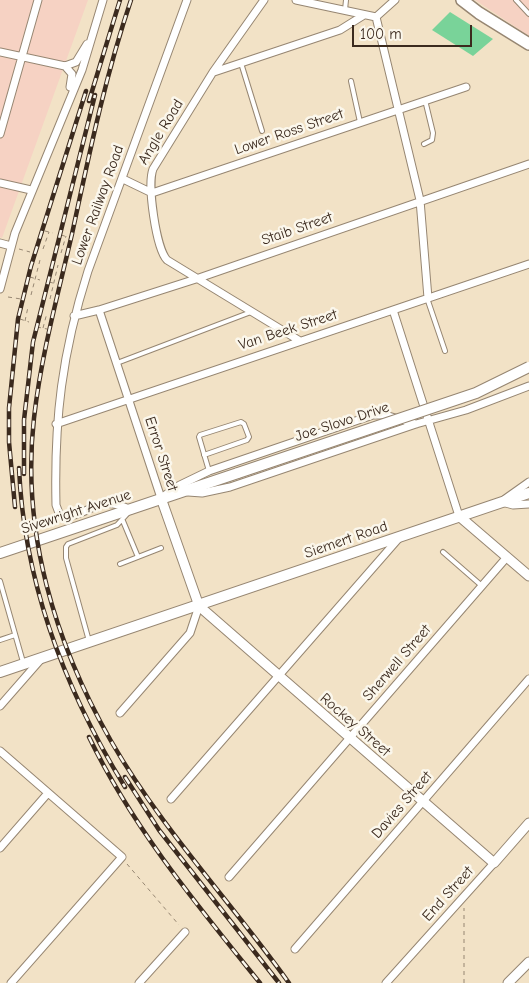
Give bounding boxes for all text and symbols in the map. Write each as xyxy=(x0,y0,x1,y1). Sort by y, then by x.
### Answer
scale bar xyxy=(354,15,474,47)
text: 100 m xyxy=(360,25,402,43)
street label: Angle Road xyxy=(134,96,188,168)
street label: Lower Ross Street xyxy=(232,105,346,159)
street label: Lower Railway Road xyxy=(68,143,128,267)
street label: Staib Street xyxy=(259,208,335,250)
street label: Van Beek Street xyxy=(237,306,339,354)
street label: Joe Slovo Drive xyxy=(293,398,391,446)
street label: Error Street xyxy=(141,415,181,493)
street label: Sivewright Avenue xyxy=(19,486,133,538)
street label: Siemert Road xyxy=(302,517,390,563)
street label: Sherwell Street xyxy=(359,621,435,705)
street label: Rockey Street xyxy=(316,689,394,761)
street label: Davies Street xyxy=(368,768,436,842)
street label: End Street xyxy=(419,863,477,925)

